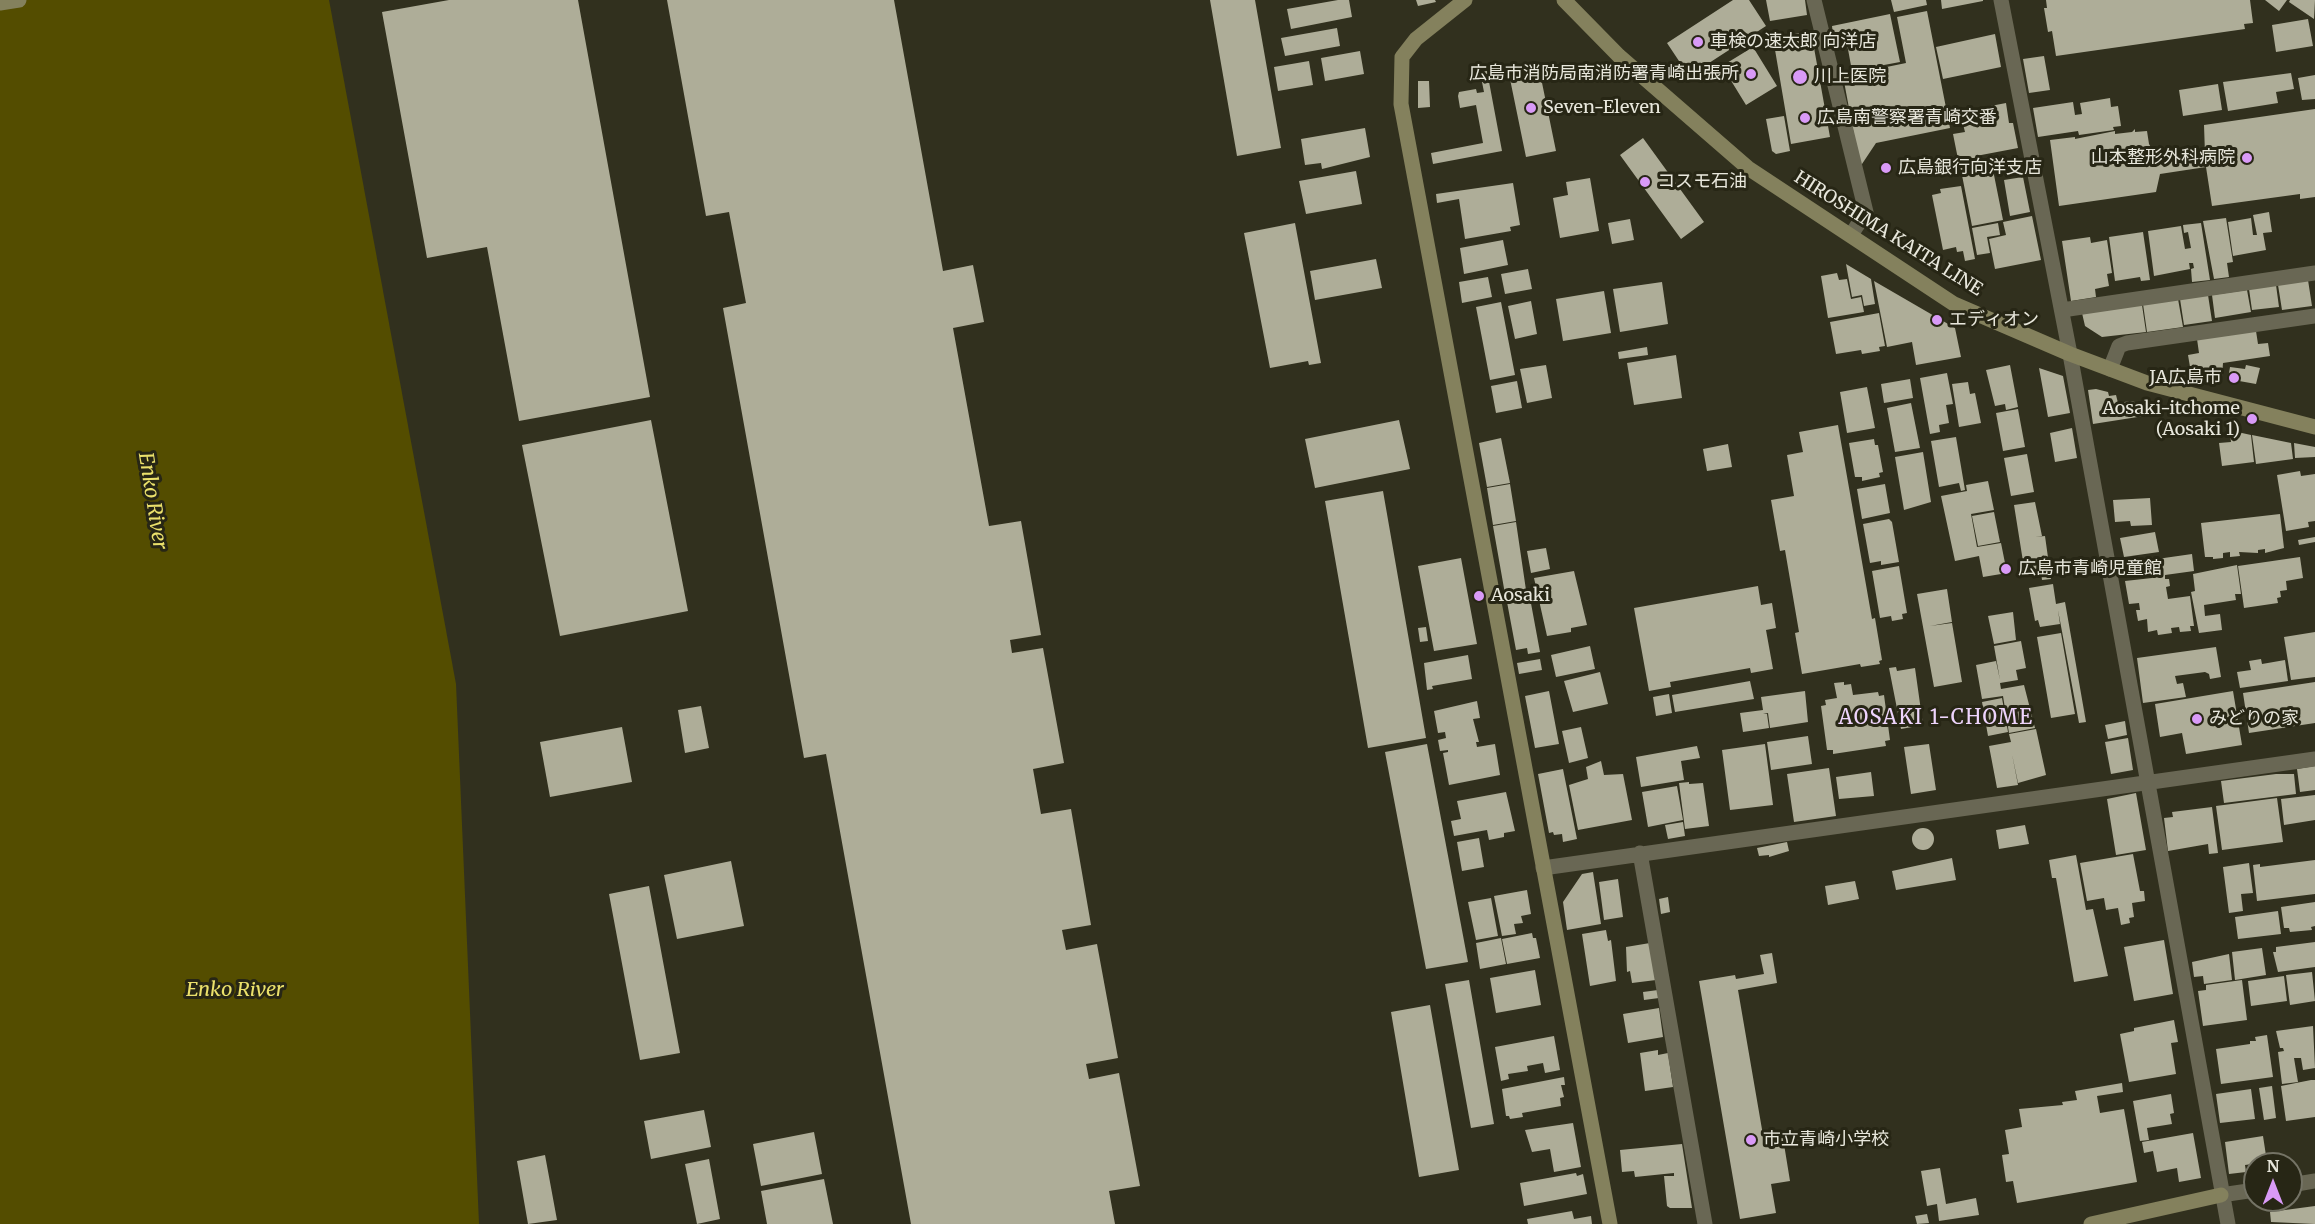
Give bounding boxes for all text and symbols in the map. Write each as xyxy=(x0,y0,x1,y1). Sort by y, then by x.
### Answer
place label: 車検の速太郎 向洋店 xyxy=(1710,31,1876,53)
marker: 車検の速太郎 向洋店 xyxy=(1691,35,1705,49)
place label: 広島市消防局南消防署青崎出張所 xyxy=(1469,63,1739,85)
place label: 川上医院 xyxy=(1814,66,1886,88)
marker: 広島市消防局南消防署青崎出張所 xyxy=(1744,67,1758,81)
marker: 川上医院 xyxy=(1791,68,1809,86)
place label: Seven-Eleven xyxy=(1543,97,1661,119)
marker: Seven-Eleven xyxy=(1524,101,1538,115)
place label: 広島南警察署青崎交番 xyxy=(1817,107,1997,129)
marker: 広島南警察署青崎交番 xyxy=(1798,111,1812,125)
place label: 山本整形外科病院 xyxy=(2091,147,2235,169)
marker: 山本整形外科病院 xyxy=(2240,151,2254,165)
place label: 広島銀行向洋支店 xyxy=(1898,157,2042,179)
marker: 広島銀行向洋支店 xyxy=(1879,161,1893,175)
street label: HIROSHIMA KAITA LINE xyxy=(1790,167,1986,301)
place label: コスモ石油 xyxy=(1657,171,1747,193)
marker: コスモ石油 xyxy=(1638,175,1652,189)
place label: エディオン xyxy=(1949,309,2039,331)
marker: エディオン xyxy=(1930,313,1944,327)
place label: JA広島市 xyxy=(2149,367,2222,389)
marker: JA広島市 xyxy=(2227,371,2241,385)
place label: Aosaki-itchome (Aosaki 1) xyxy=(2102,398,2240,440)
marker: Aosaki-itchome (Aosaki 1) xyxy=(2245,412,2259,426)
water label: Enko River xyxy=(132,451,172,551)
place label: 広島市青崎児童館 xyxy=(2018,558,2162,580)
marker: 広島市青崎児童館 xyxy=(1999,562,2013,576)
place label: Aosaki xyxy=(1491,585,1550,607)
marker: Aosaki xyxy=(1472,589,1486,603)
district label: AOSAKI 1-CHOME xyxy=(1838,706,2034,730)
place label: みどりの家 xyxy=(2209,708,2299,730)
marker: みどりの家 xyxy=(2190,712,2204,726)
water label: Enko River xyxy=(186,978,284,1002)
place label: 市立青崎小学校 xyxy=(1763,1129,1889,1151)
marker: 市立青崎小学校 xyxy=(1744,1133,1758,1147)
north arrow xyxy=(2243,1152,2303,1212)
text: N xyxy=(2267,1156,2279,1176)

